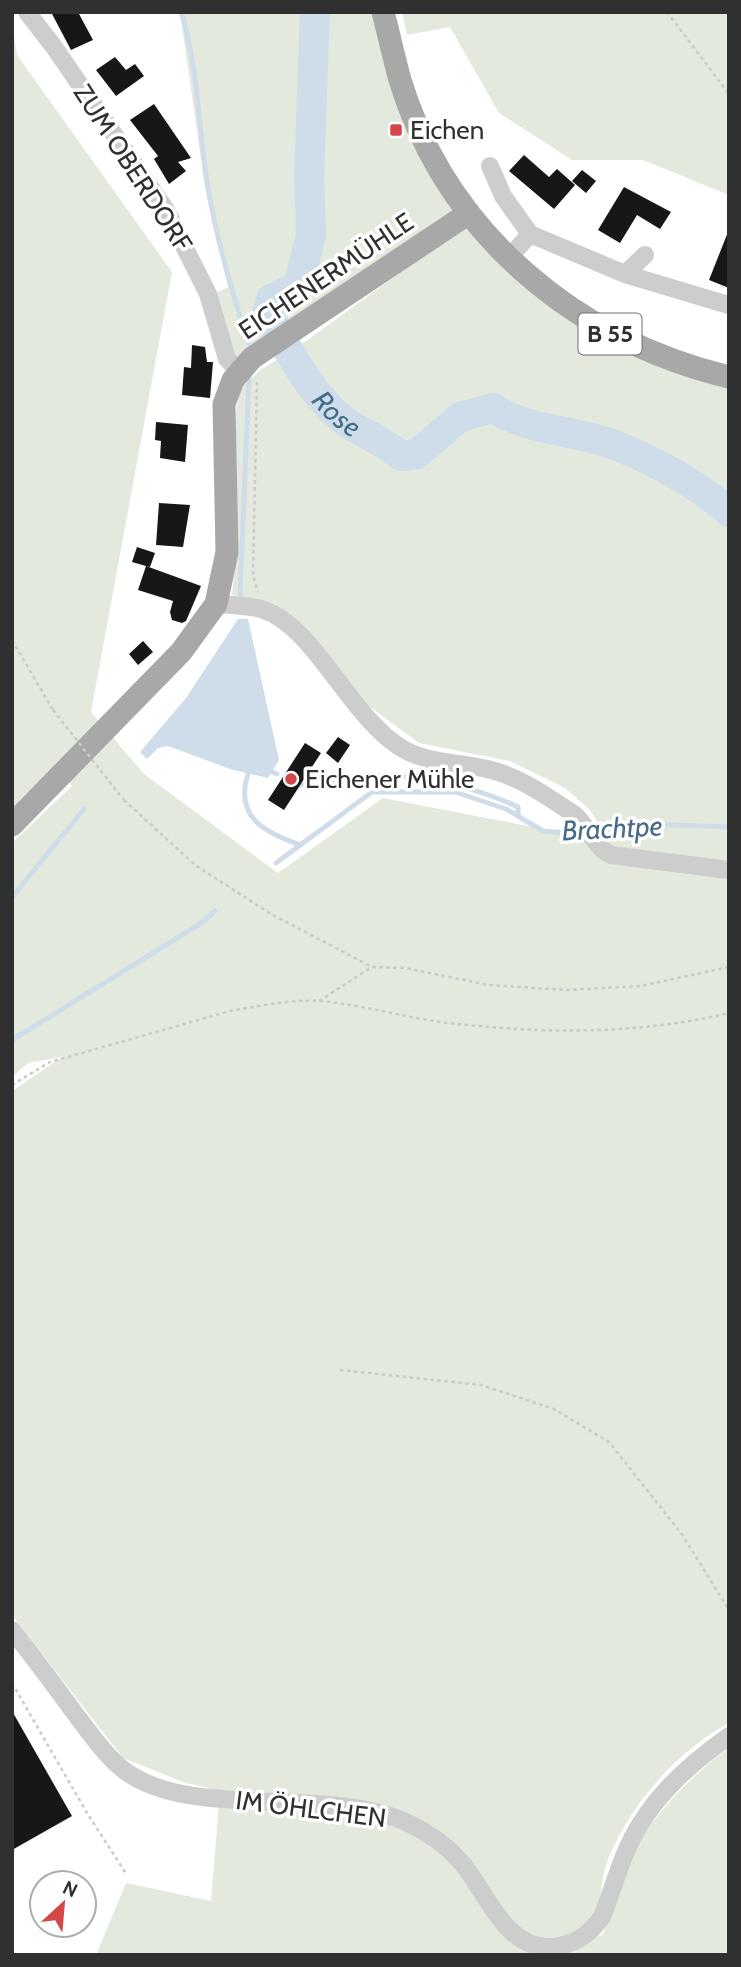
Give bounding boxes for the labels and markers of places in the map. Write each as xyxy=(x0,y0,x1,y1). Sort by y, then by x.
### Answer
place label: Eichen xyxy=(410,114,484,146)
marker: Eichen xyxy=(388,122,404,138)
place label: Eichener Mühle xyxy=(305,763,474,795)
marker: Eichener Mühle xyxy=(283,771,299,787)

